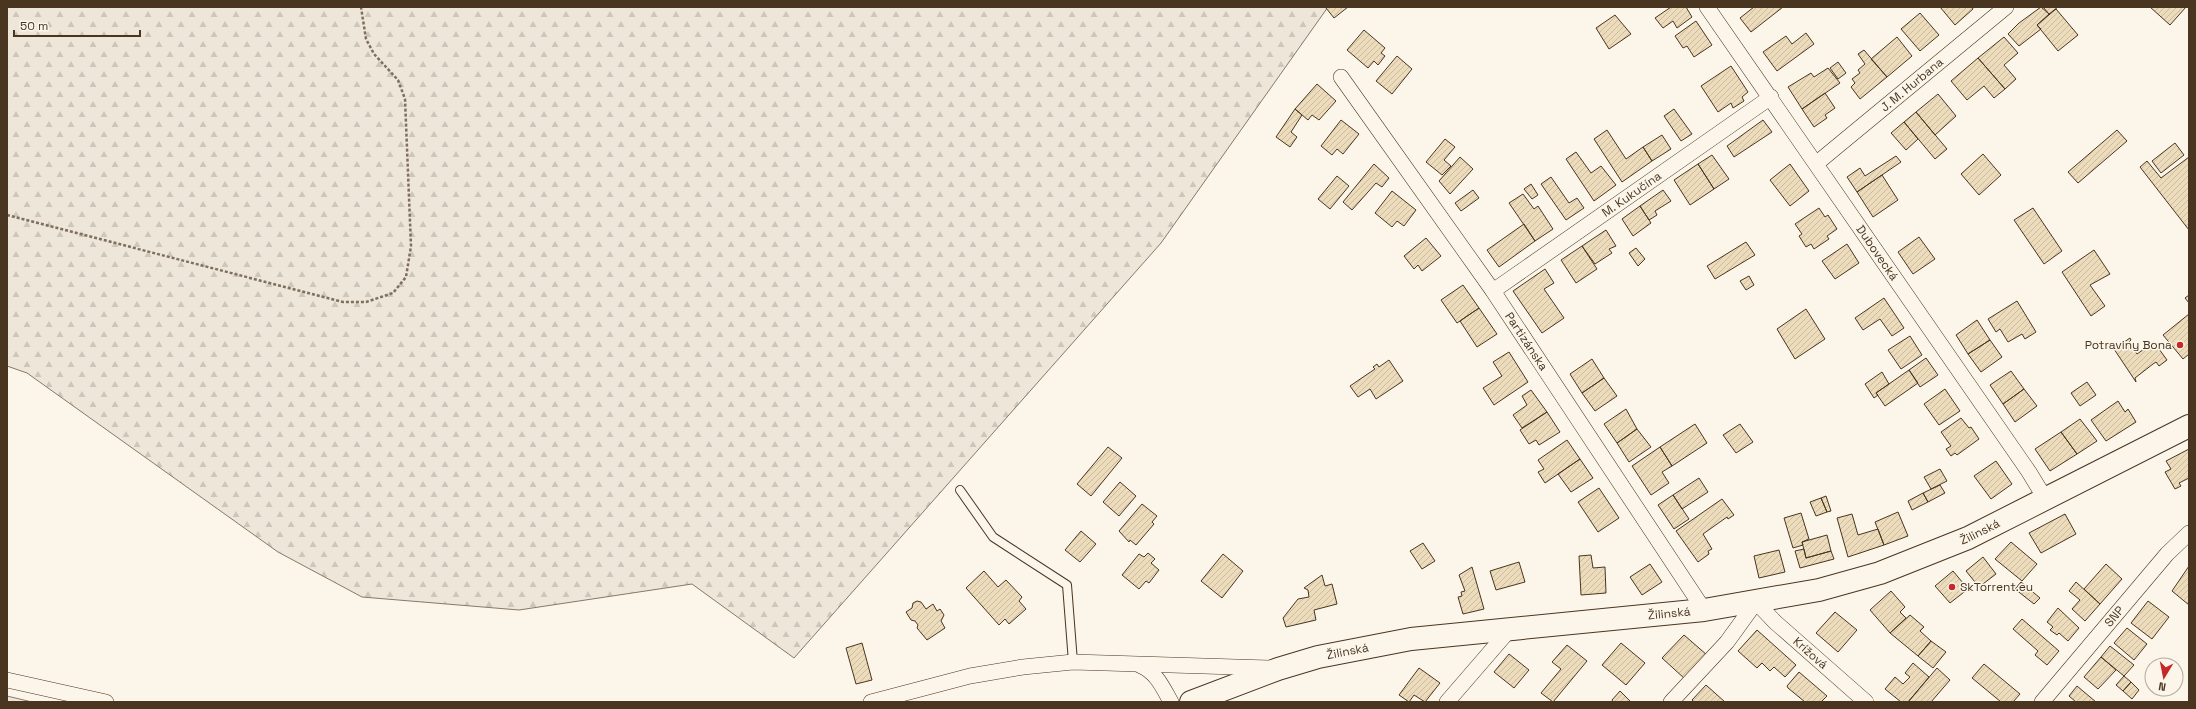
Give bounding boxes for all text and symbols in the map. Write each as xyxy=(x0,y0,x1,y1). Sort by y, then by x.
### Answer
scale bar xyxy=(14,12,140,38)
text: 50 m xyxy=(20,18,48,34)
street label: J. M. Hurbana xyxy=(1877,54,1947,115)
street label: M. Kukučína xyxy=(1599,168,1665,221)
street label: Dubovecká xyxy=(1852,222,1902,284)
street label: Partizánska xyxy=(1501,309,1552,374)
place label: Potraviny Bona xyxy=(2085,337,2172,353)
marker: Potraviny Bona xyxy=(2175,340,2185,350)
street label: Žilinská xyxy=(1958,515,2003,548)
place label: SkTorrent.eu xyxy=(1960,579,2033,595)
marker: SkTorrent.eu xyxy=(1947,582,1957,592)
street label: Žilinská xyxy=(1647,603,1691,624)
street label: SNP xyxy=(2101,603,2128,630)
street label: Krížová xyxy=(1789,633,1831,673)
street label: Žilinská xyxy=(1325,639,1370,663)
north arrow xyxy=(2144,657,2184,697)
text: N xyxy=(2157,679,2167,694)

